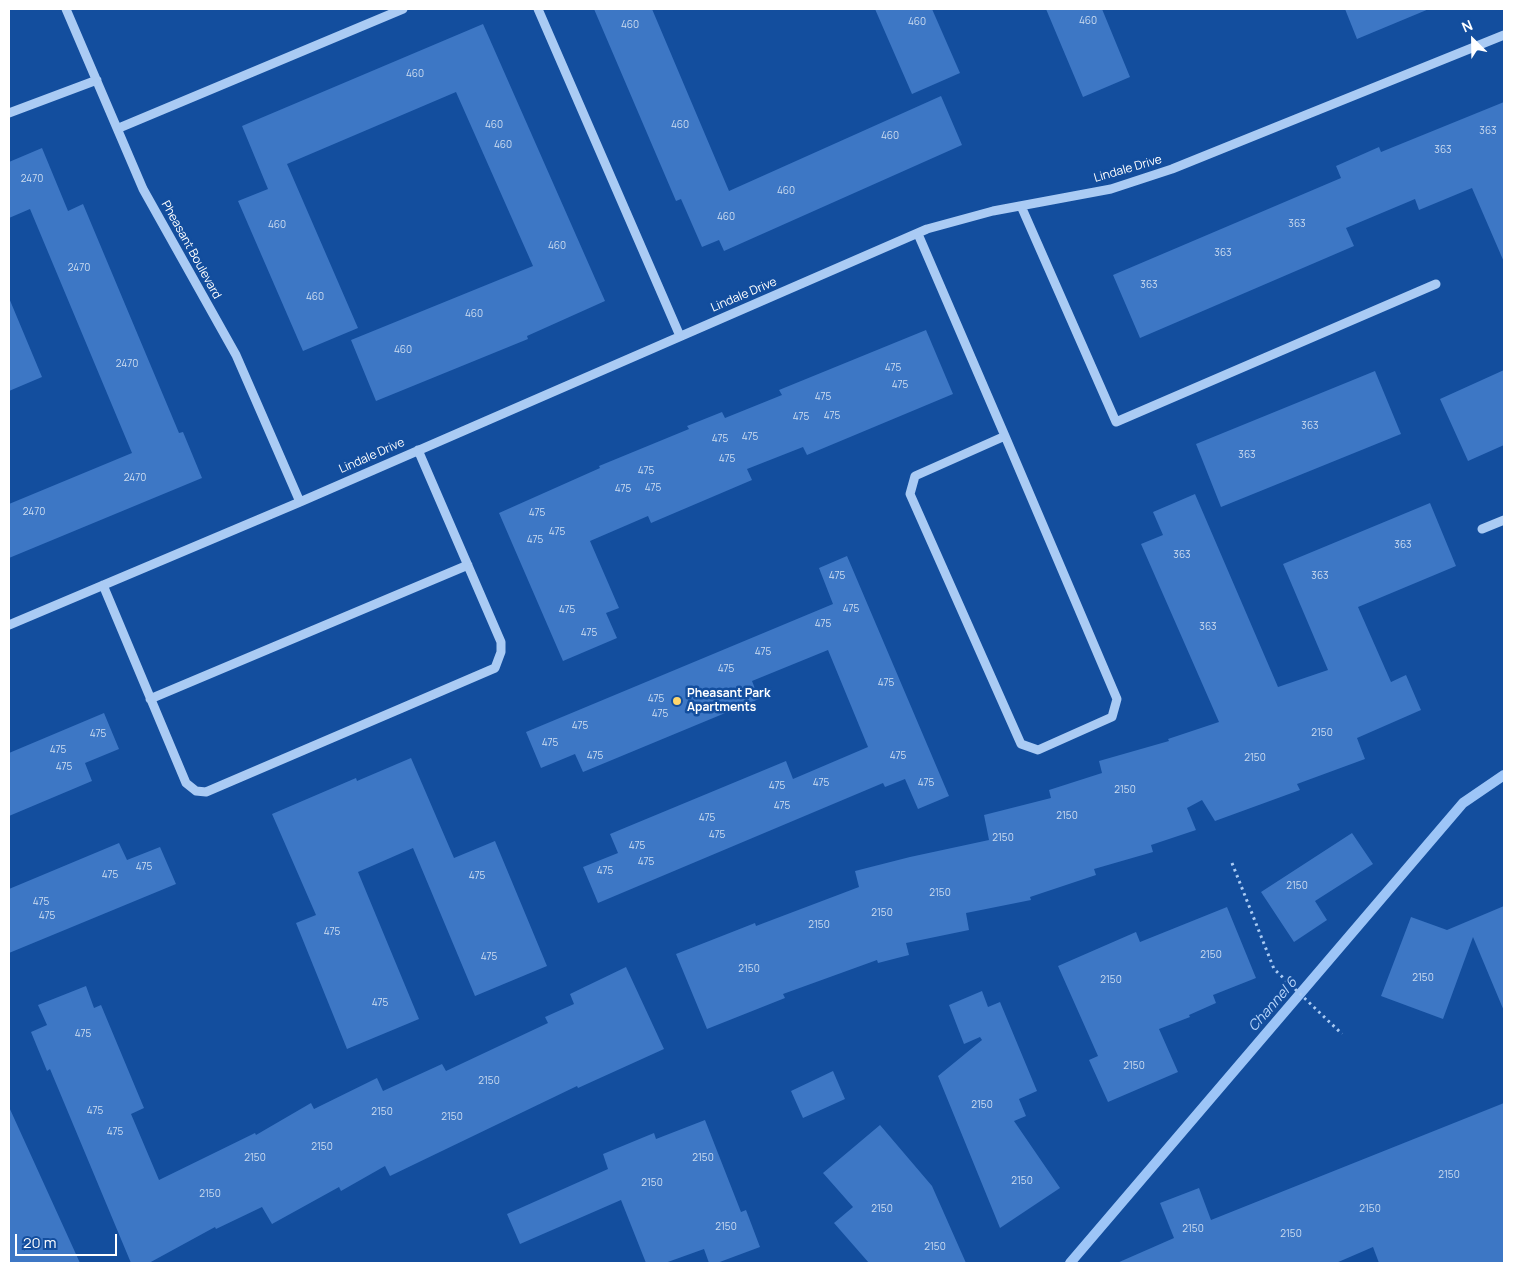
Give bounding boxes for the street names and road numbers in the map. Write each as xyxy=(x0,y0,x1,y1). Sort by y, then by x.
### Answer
street label: Lindale Drive xyxy=(1092,152,1164,186)
street label: Pheasant Boulevard xyxy=(158,198,224,302)
street label: Lindale Drive xyxy=(709,275,779,315)
street label: Lindale Drive xyxy=(337,435,407,477)

